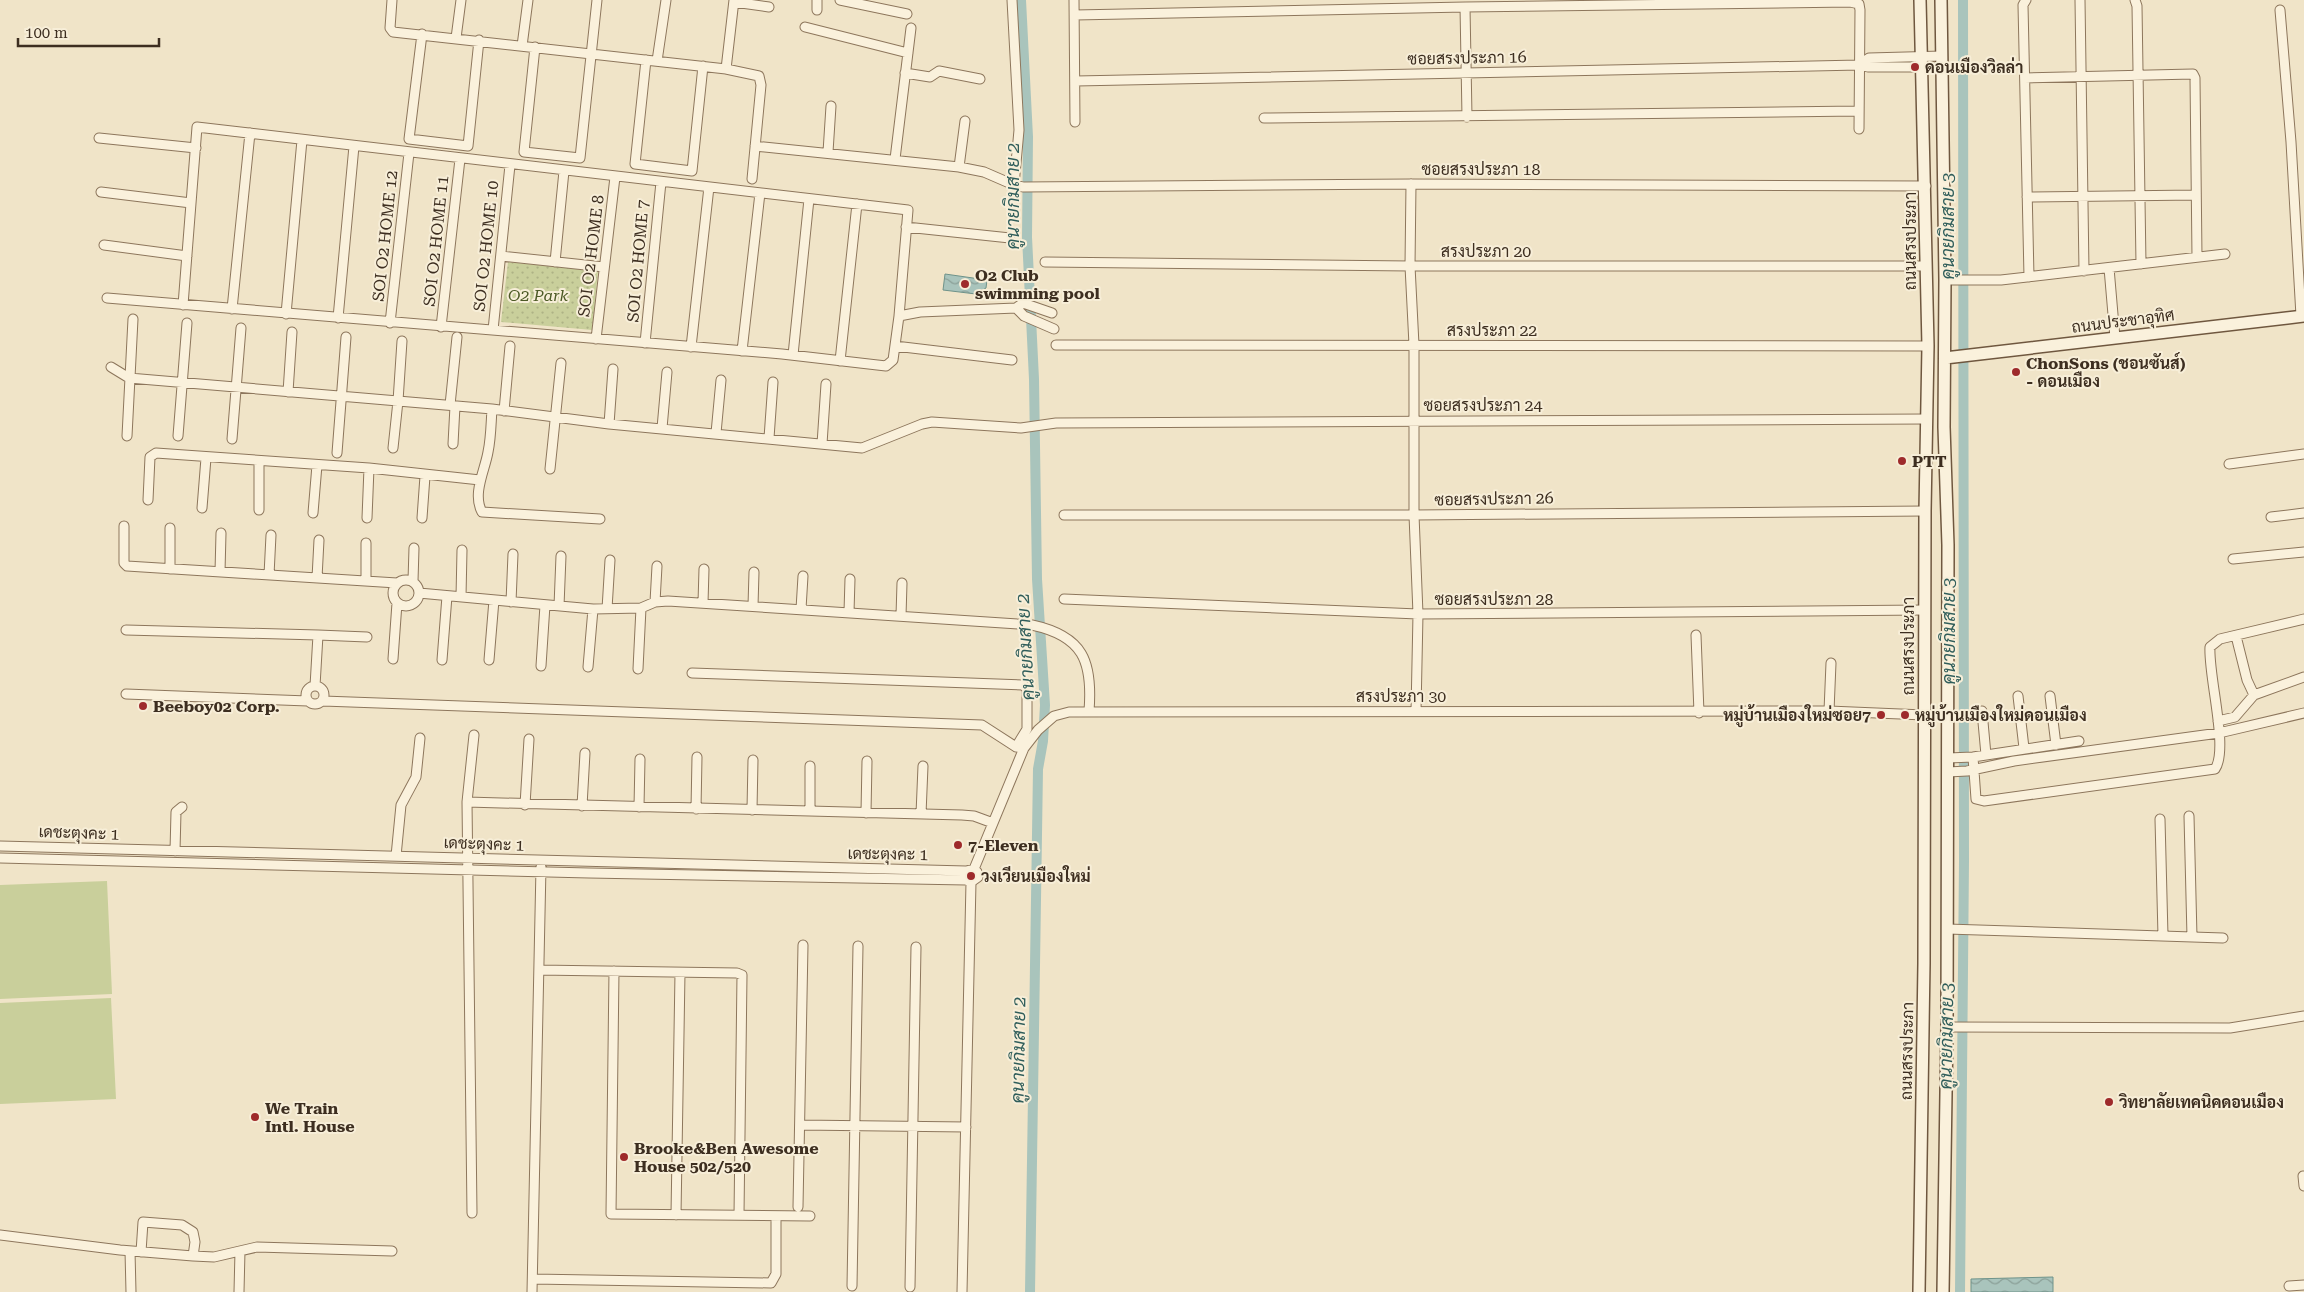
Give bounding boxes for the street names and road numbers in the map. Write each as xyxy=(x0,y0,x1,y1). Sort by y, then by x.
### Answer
street label: ซอยสรงประภา 16 xyxy=(1407,47,1527,69)
street label: ซอยสรงประภา 18 xyxy=(1421,160,1541,179)
street label: SOI O2 HOME 12 xyxy=(369,169,401,303)
street label: SOI O2 HOME 11 xyxy=(420,174,452,308)
street label: SOI O2 HOME 10 xyxy=(470,179,502,313)
street label: ถนนสรงประภา xyxy=(1901,192,1920,290)
street label: SOI O2 HOME 8 xyxy=(574,194,608,318)
street label: SOI O2 HOME 7 xyxy=(623,199,653,323)
street label: สรงประภา 20 xyxy=(1441,242,1531,261)
street label: ถนนประชาอุทิศ xyxy=(2071,305,2176,339)
street label: สรงประภา 22 xyxy=(1447,321,1537,340)
street label: ซอยสรงประภา 24 xyxy=(1423,396,1543,415)
street label: ซอยสรงประภา 26 xyxy=(1434,488,1554,510)
street label: ซอยสรงประภา 28 xyxy=(1434,590,1554,609)
street label: ถนนสรงประภา xyxy=(1899,597,1918,695)
street label: สรงประภา 30 xyxy=(1356,687,1446,706)
street label: เดชะตุงคะ 1 xyxy=(38,822,120,846)
street label: เดชะตุงคะ 1 xyxy=(443,833,525,857)
street label: เดชะตุงคะ 1 xyxy=(847,844,929,866)
street label: ถนนสรงประภา xyxy=(1897,1002,1917,1100)

